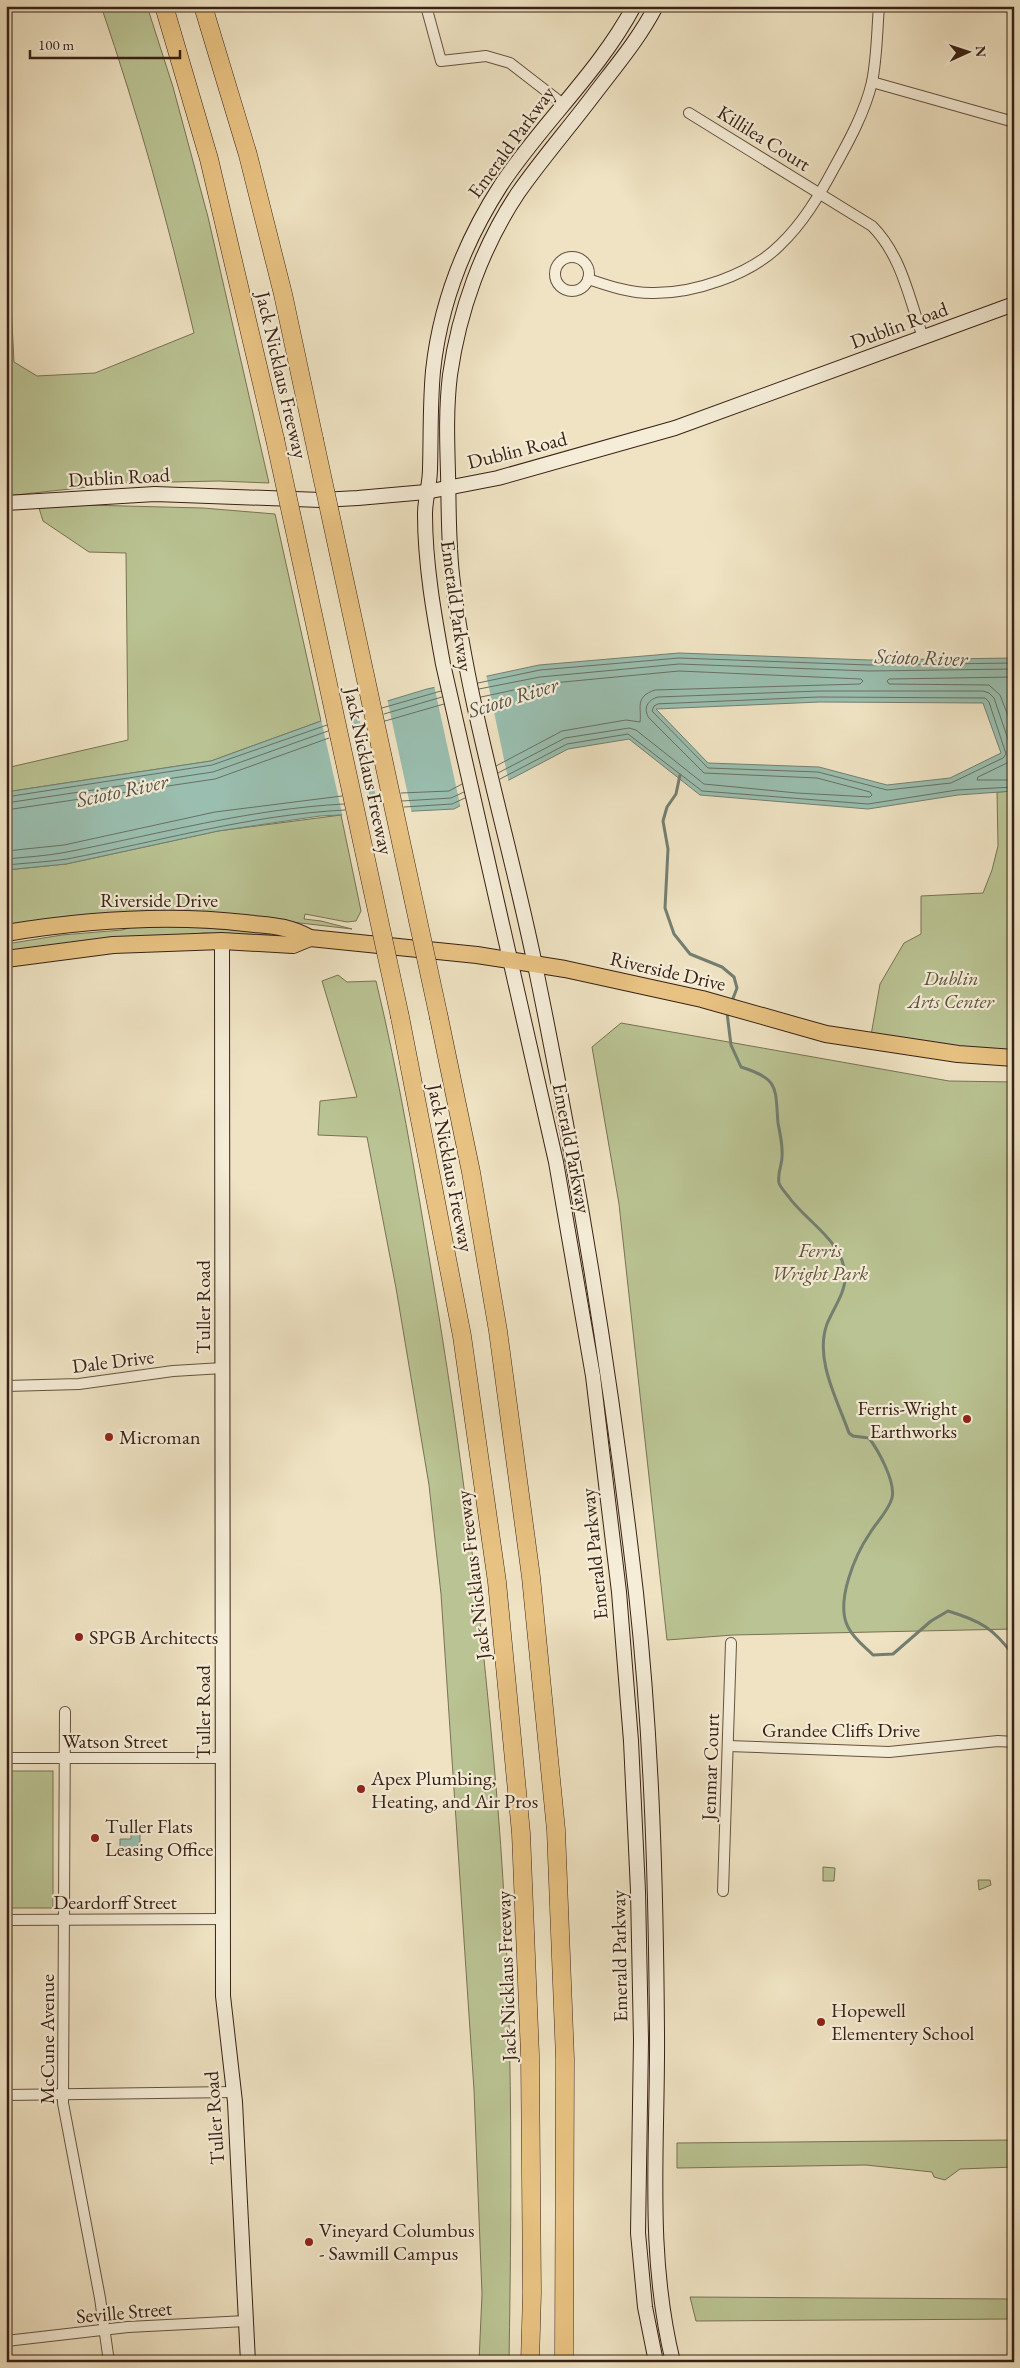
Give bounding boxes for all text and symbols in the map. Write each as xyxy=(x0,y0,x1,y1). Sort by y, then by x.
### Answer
scale bar xyxy=(30,28,180,60)
north arrow xyxy=(942,28,992,78)
text: 100 m xyxy=(38,35,75,54)
text: N xyxy=(972,45,990,58)
street label: Emerald Parkway xyxy=(462,81,561,203)
street label: Killilea Court xyxy=(713,99,816,177)
street label: Jack Nicklaus Freeway xyxy=(250,287,314,461)
street label: Dublin Road xyxy=(847,295,952,355)
street label: Dublin Road xyxy=(464,425,570,475)
street label: Dublin Road xyxy=(68,461,171,493)
street label: Emerald Parkway xyxy=(435,539,479,674)
water label: Scioto River xyxy=(873,642,969,672)
water label: Scioto River xyxy=(464,670,562,724)
street label: Jack Nicklaus Freeway xyxy=(338,683,399,857)
water label: Scioto River xyxy=(73,767,171,813)
street label: Riverside Drive xyxy=(100,887,218,913)
street label: Riverside Drive xyxy=(608,945,729,997)
park label: Dublin Arts Center xyxy=(906,965,995,1014)
street label: Jack Nicklaus Freeway xyxy=(422,1080,480,1254)
street label: Emerald Parkway xyxy=(547,1081,597,1216)
park label: Ferris Wright Park xyxy=(772,1237,868,1286)
street label: Tuller Road xyxy=(190,1259,216,1354)
street label: Dale Drive xyxy=(71,1343,156,1379)
place label: Ferris-Wright Earthworks xyxy=(857,1395,958,1444)
marker: Ferris-Wright Earthworks xyxy=(961,1413,973,1425)
place label: Microman xyxy=(119,1424,201,1450)
marker: Microman xyxy=(103,1431,115,1443)
street label: Emerald Parkway xyxy=(574,1487,614,1621)
street label: Jack Nicklaus Freeway xyxy=(450,1489,497,1663)
place label: SPGB Architects xyxy=(89,1624,218,1650)
marker: SPGB Architects xyxy=(73,1631,85,1643)
street label: Tuller Road xyxy=(190,1664,216,1759)
street label: Jenmar Court xyxy=(695,1712,725,1823)
street label: Grandee Cliffs Drive xyxy=(762,1717,920,1743)
street label: Watson Street xyxy=(62,1728,168,1754)
place label: Apex Plumbing, Heating, and Air Pros xyxy=(370,1765,538,1814)
marker: Apex Plumbing, Heating, and Air Pros xyxy=(355,1783,367,1795)
place label: Tuller Flats Leasing Office xyxy=(105,1813,214,1862)
marker: Tuller Flats Leasing Office xyxy=(89,1832,101,1844)
street label: Deardorff Street xyxy=(53,1889,178,1915)
street label: Emerald Parkway xyxy=(605,1889,633,2022)
street label: Jack Nicklaus Freeway xyxy=(490,1890,522,2064)
street label: McCune Avenue xyxy=(34,1974,60,2104)
place label: Hopewell Elementery School xyxy=(831,1997,975,2046)
marker: Hopewell Elementery School xyxy=(815,2016,827,2028)
street label: Tuller Road xyxy=(198,2069,230,2166)
place label: Vineyard Columbus - Sawmill Campus xyxy=(319,2217,475,2266)
marker: Vineyard Columbus - Sawmill Campus xyxy=(303,2236,315,2248)
street label: Seville Street xyxy=(75,2295,174,2329)

